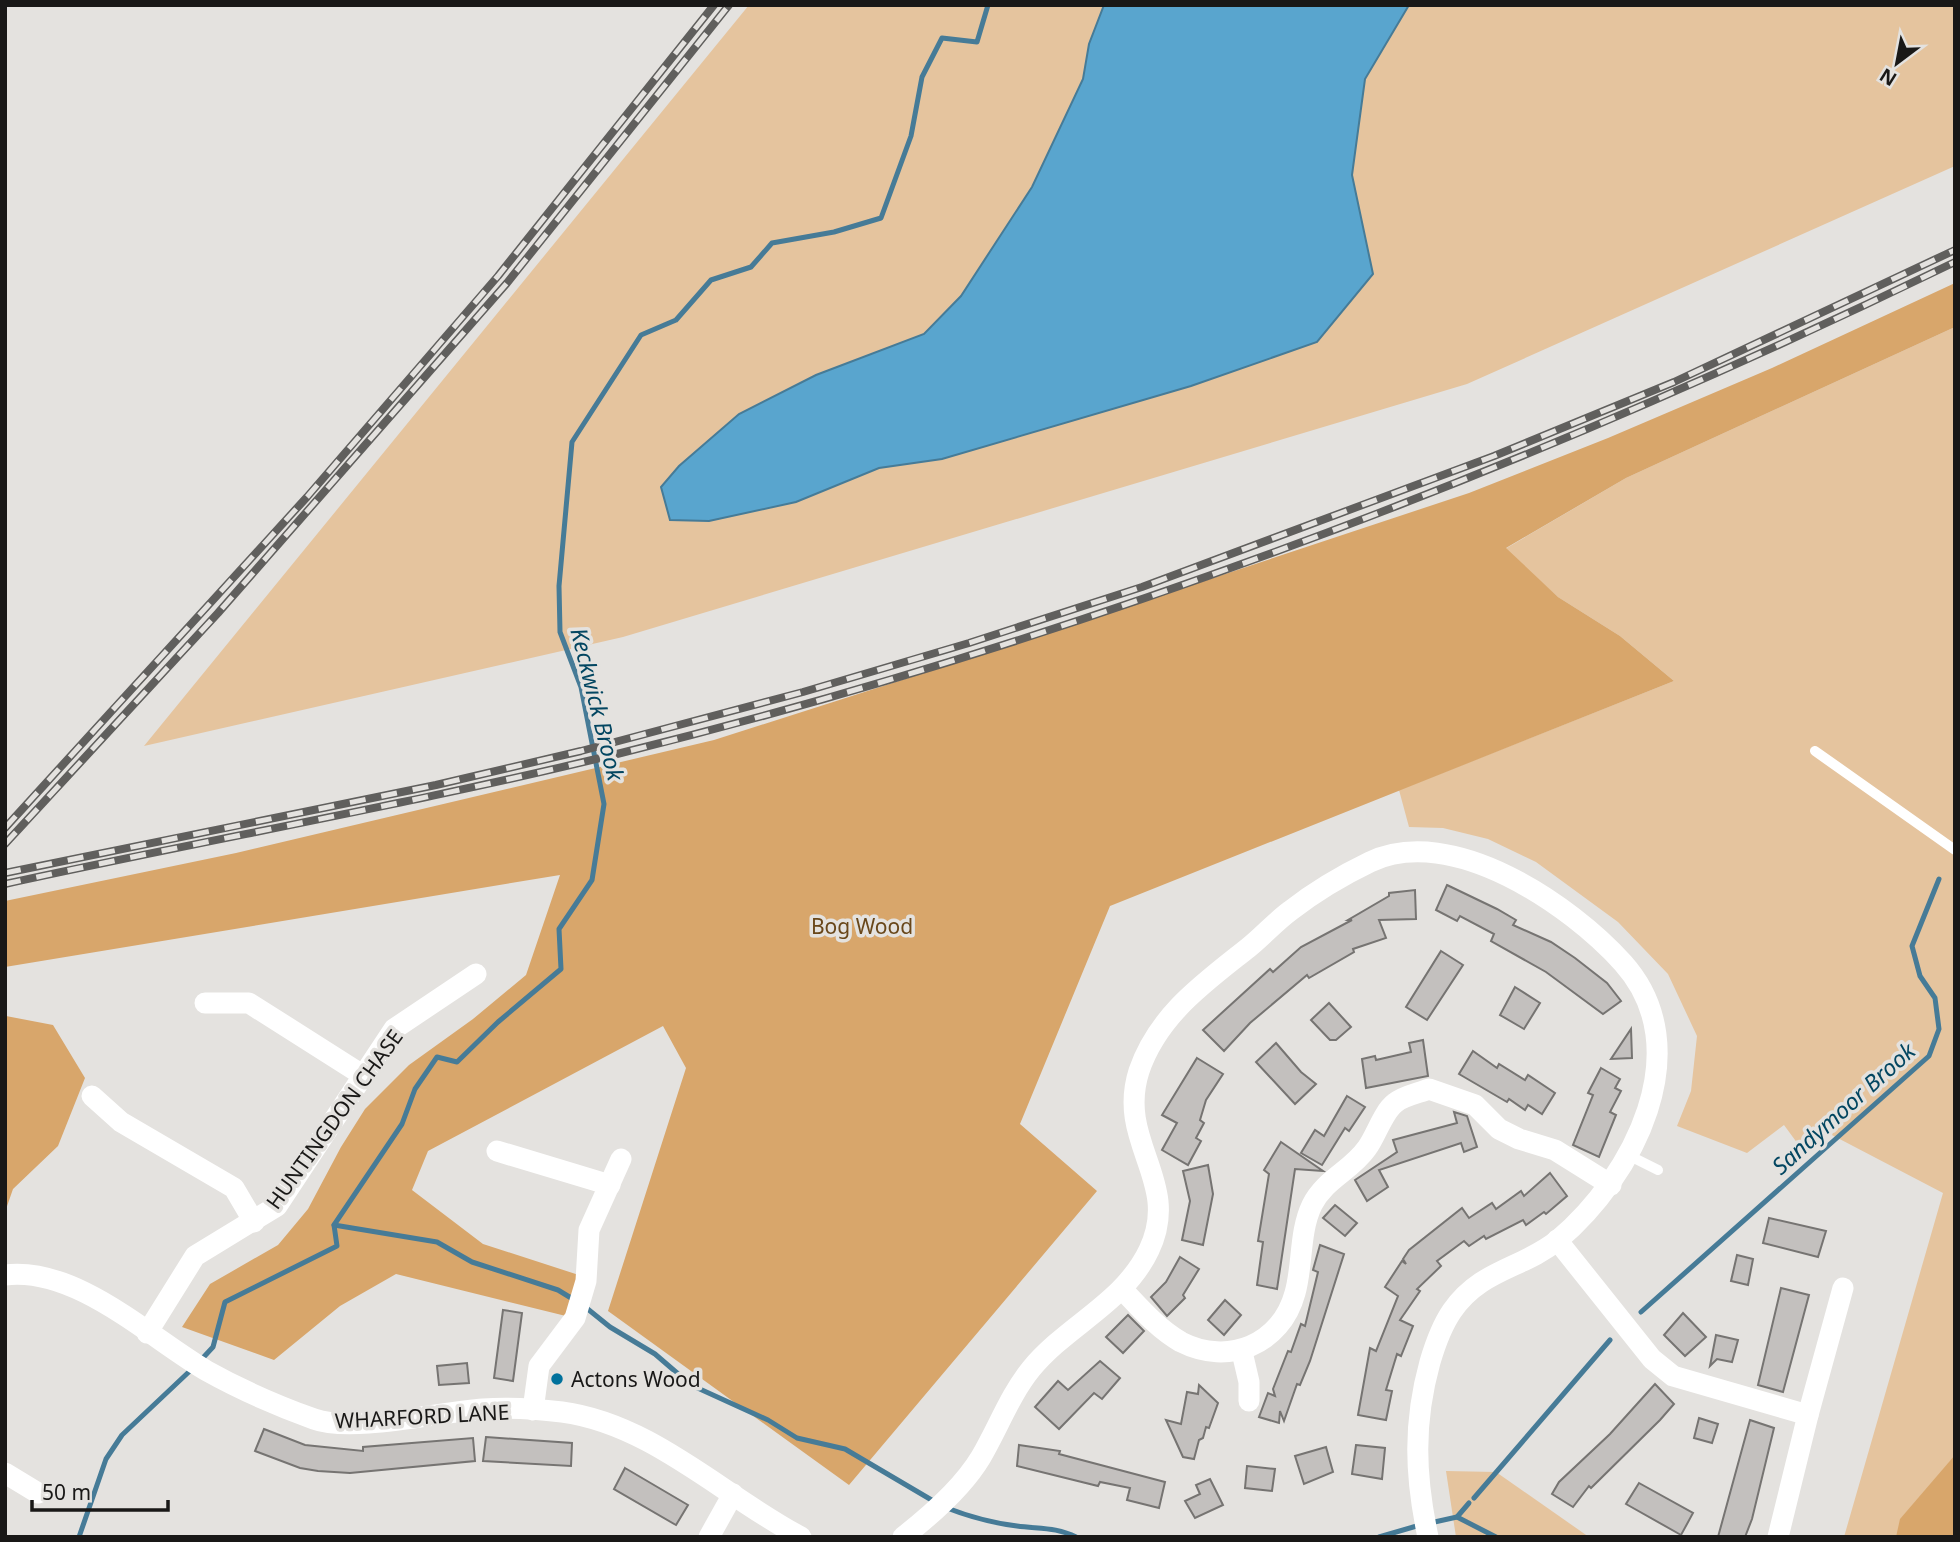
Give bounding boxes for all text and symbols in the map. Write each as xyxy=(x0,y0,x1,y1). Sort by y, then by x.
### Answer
north arrow xyxy=(1862,28,1932,98)
text: N xyxy=(1875,62,1901,93)
water label: Keckwick Brook xyxy=(564,624,633,785)
park label: Bog Wood xyxy=(811,912,913,940)
street label: HUNTINGDON CHASE xyxy=(259,1024,409,1214)
water label: Sandymoor Brook xyxy=(1764,1034,1923,1181)
place label: Actons Wood xyxy=(571,1365,701,1393)
marker: Actons Wood xyxy=(549,1371,565,1387)
street label: WHARFORD LANE xyxy=(334,1397,510,1435)
scale bar xyxy=(32,1468,168,1512)
text: 50 m xyxy=(42,1478,91,1506)

